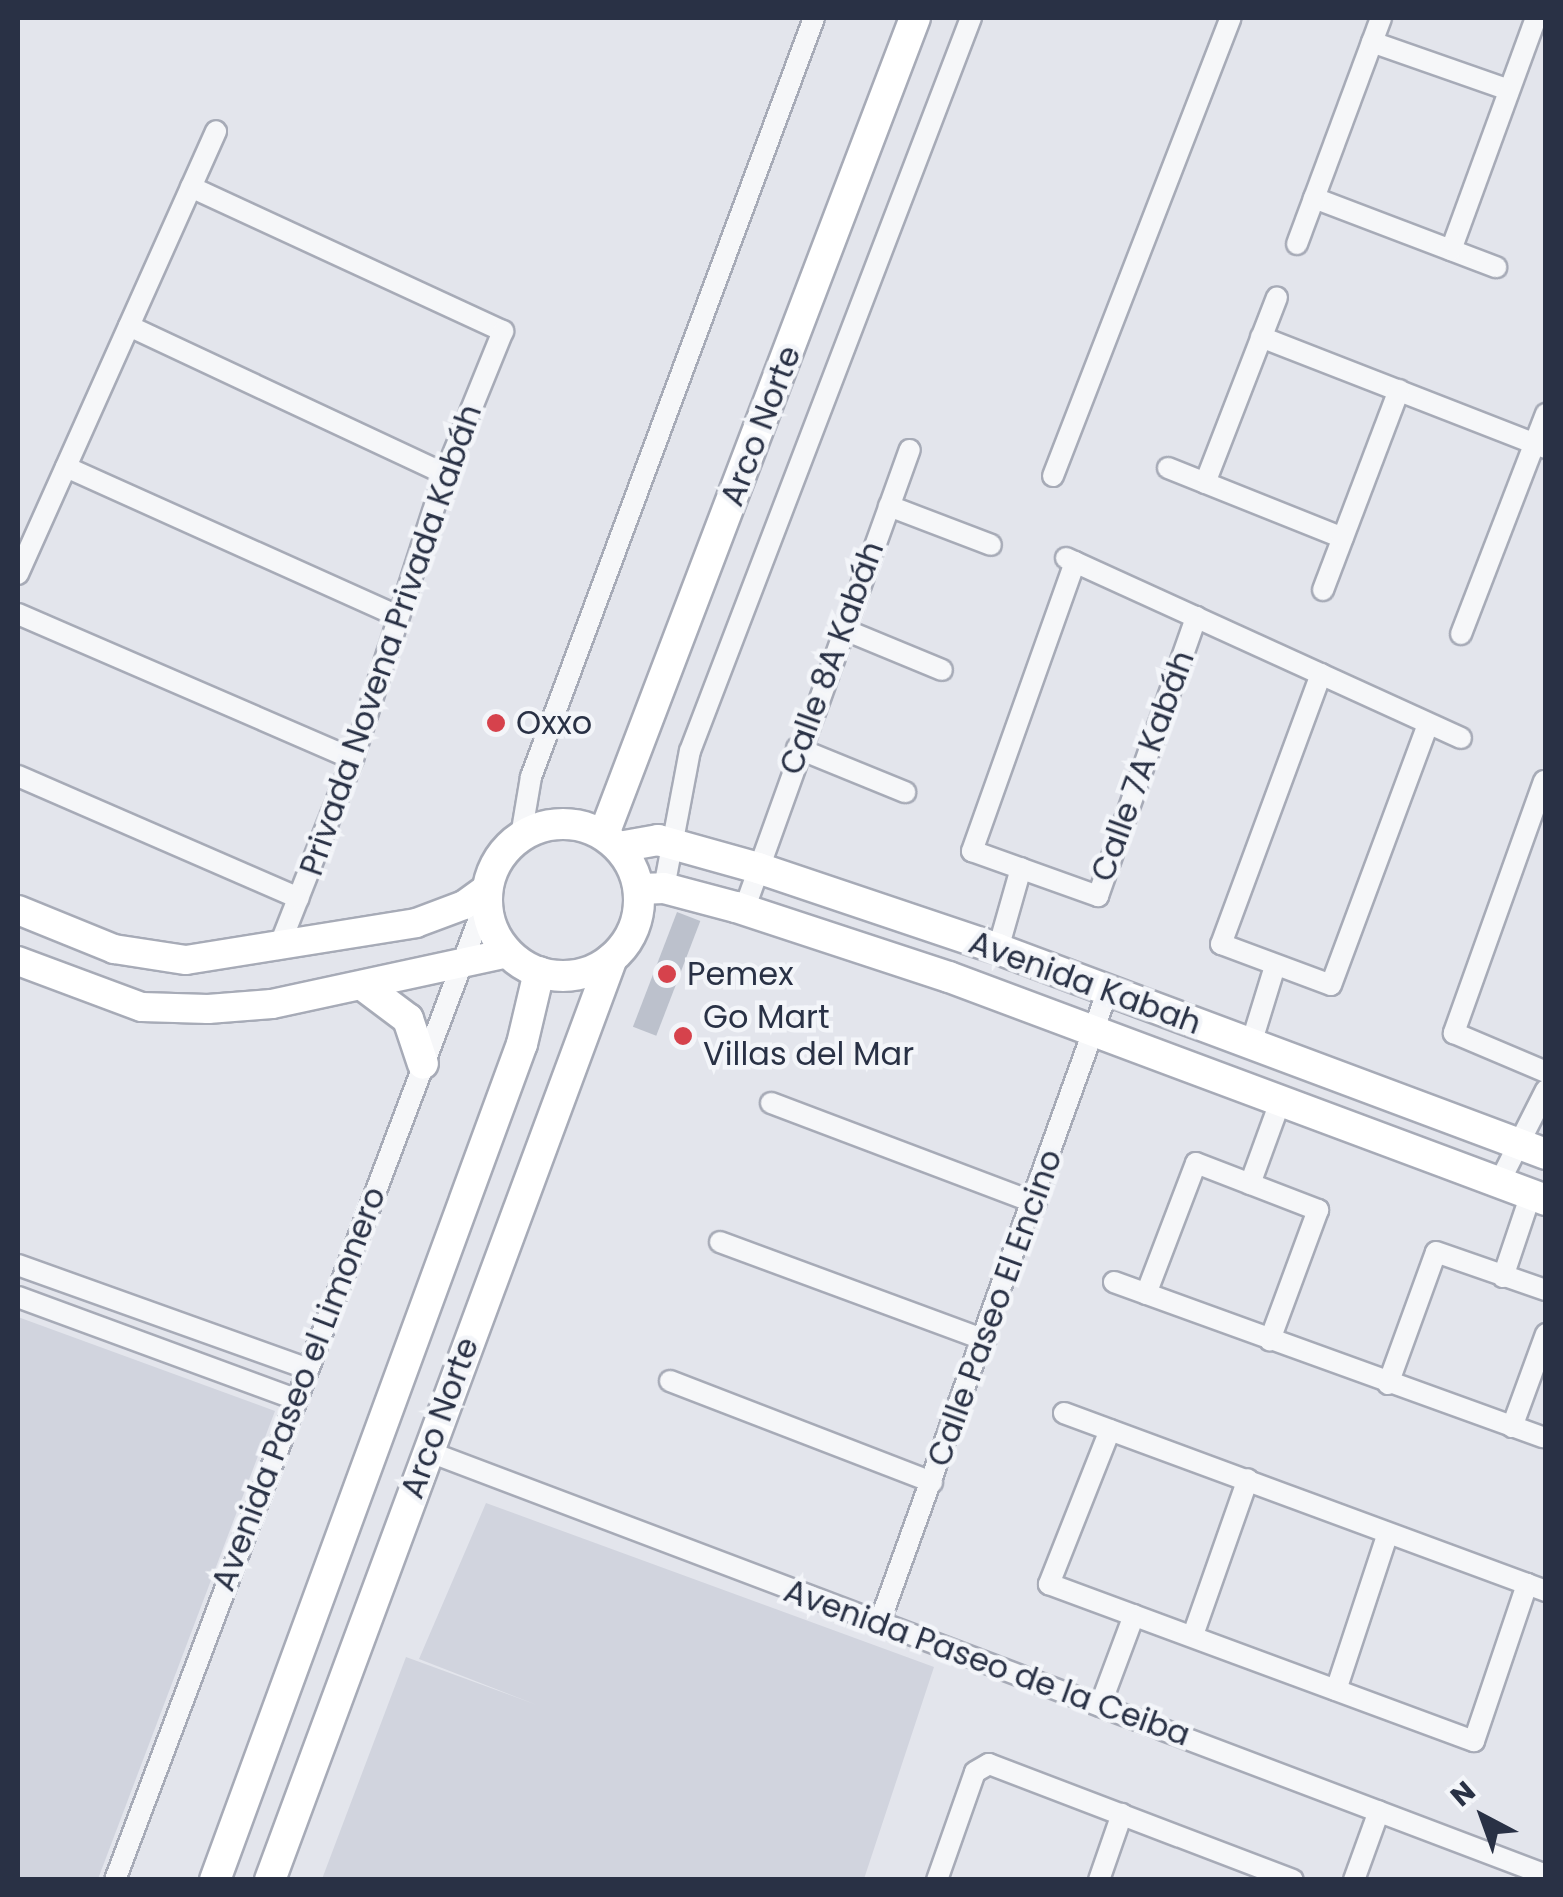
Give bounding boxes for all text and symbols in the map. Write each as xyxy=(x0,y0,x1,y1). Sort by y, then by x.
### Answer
street label: Arco Norte xyxy=(713,341,809,511)
street label: Privada Novena Privada Kabáh xyxy=(292,400,490,880)
street label: Calle 8A Kabáh xyxy=(772,536,892,780)
street label: Calle 7A Kabáh xyxy=(1083,645,1203,887)
place label: Oxxo xyxy=(516,704,592,742)
marker: Oxxo xyxy=(485,712,507,734)
street label: Avenida Kabah xyxy=(964,923,1206,1043)
place label: Pemex xyxy=(687,955,793,993)
marker: Pemex xyxy=(656,963,678,985)
place label: Go Mart Villas del Mar xyxy=(703,999,914,1074)
marker: Go Mart Villas del Mar xyxy=(672,1025,694,1047)
street label: Calle Paseo El Encino xyxy=(920,1144,1070,1472)
street label: Avenida Paseo el Limonero xyxy=(204,1182,394,1596)
street label: Arco Norte xyxy=(393,1332,487,1504)
street label: Avenida Paseo de la Ceiba xyxy=(779,1572,1195,1754)
north arrow xyxy=(1433,1767,1533,1867)
text: N xyxy=(1442,1772,1484,1816)

